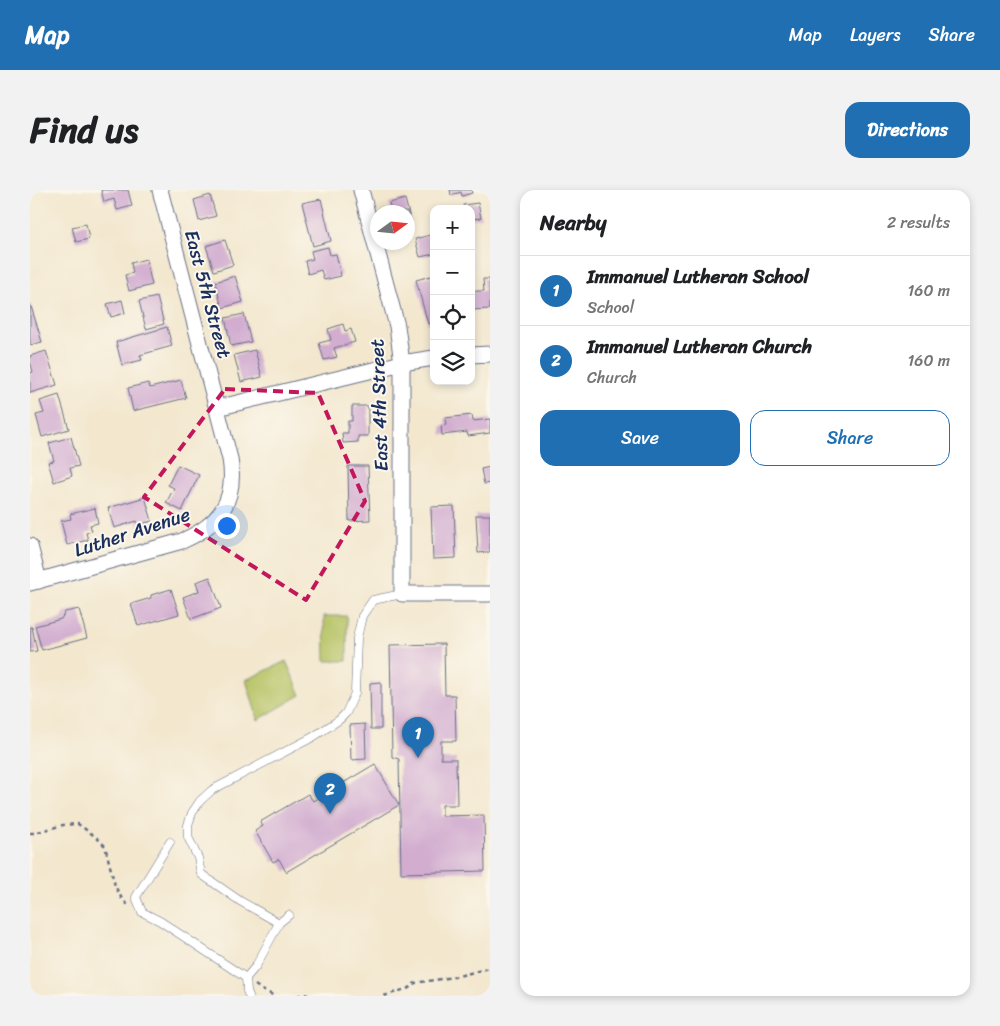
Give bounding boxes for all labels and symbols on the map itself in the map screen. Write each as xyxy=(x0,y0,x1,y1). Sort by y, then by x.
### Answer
north arrow xyxy=(370,205,415,250)
street label: East 5th Street xyxy=(175,226,241,362)
street label: East 4th Street xyxy=(360,338,398,472)
street label: Luther Avenue xyxy=(70,498,195,566)
your location xyxy=(214,513,240,539)
pin: 1 xyxy=(402,717,434,758)
pin: 2 xyxy=(314,773,346,814)

